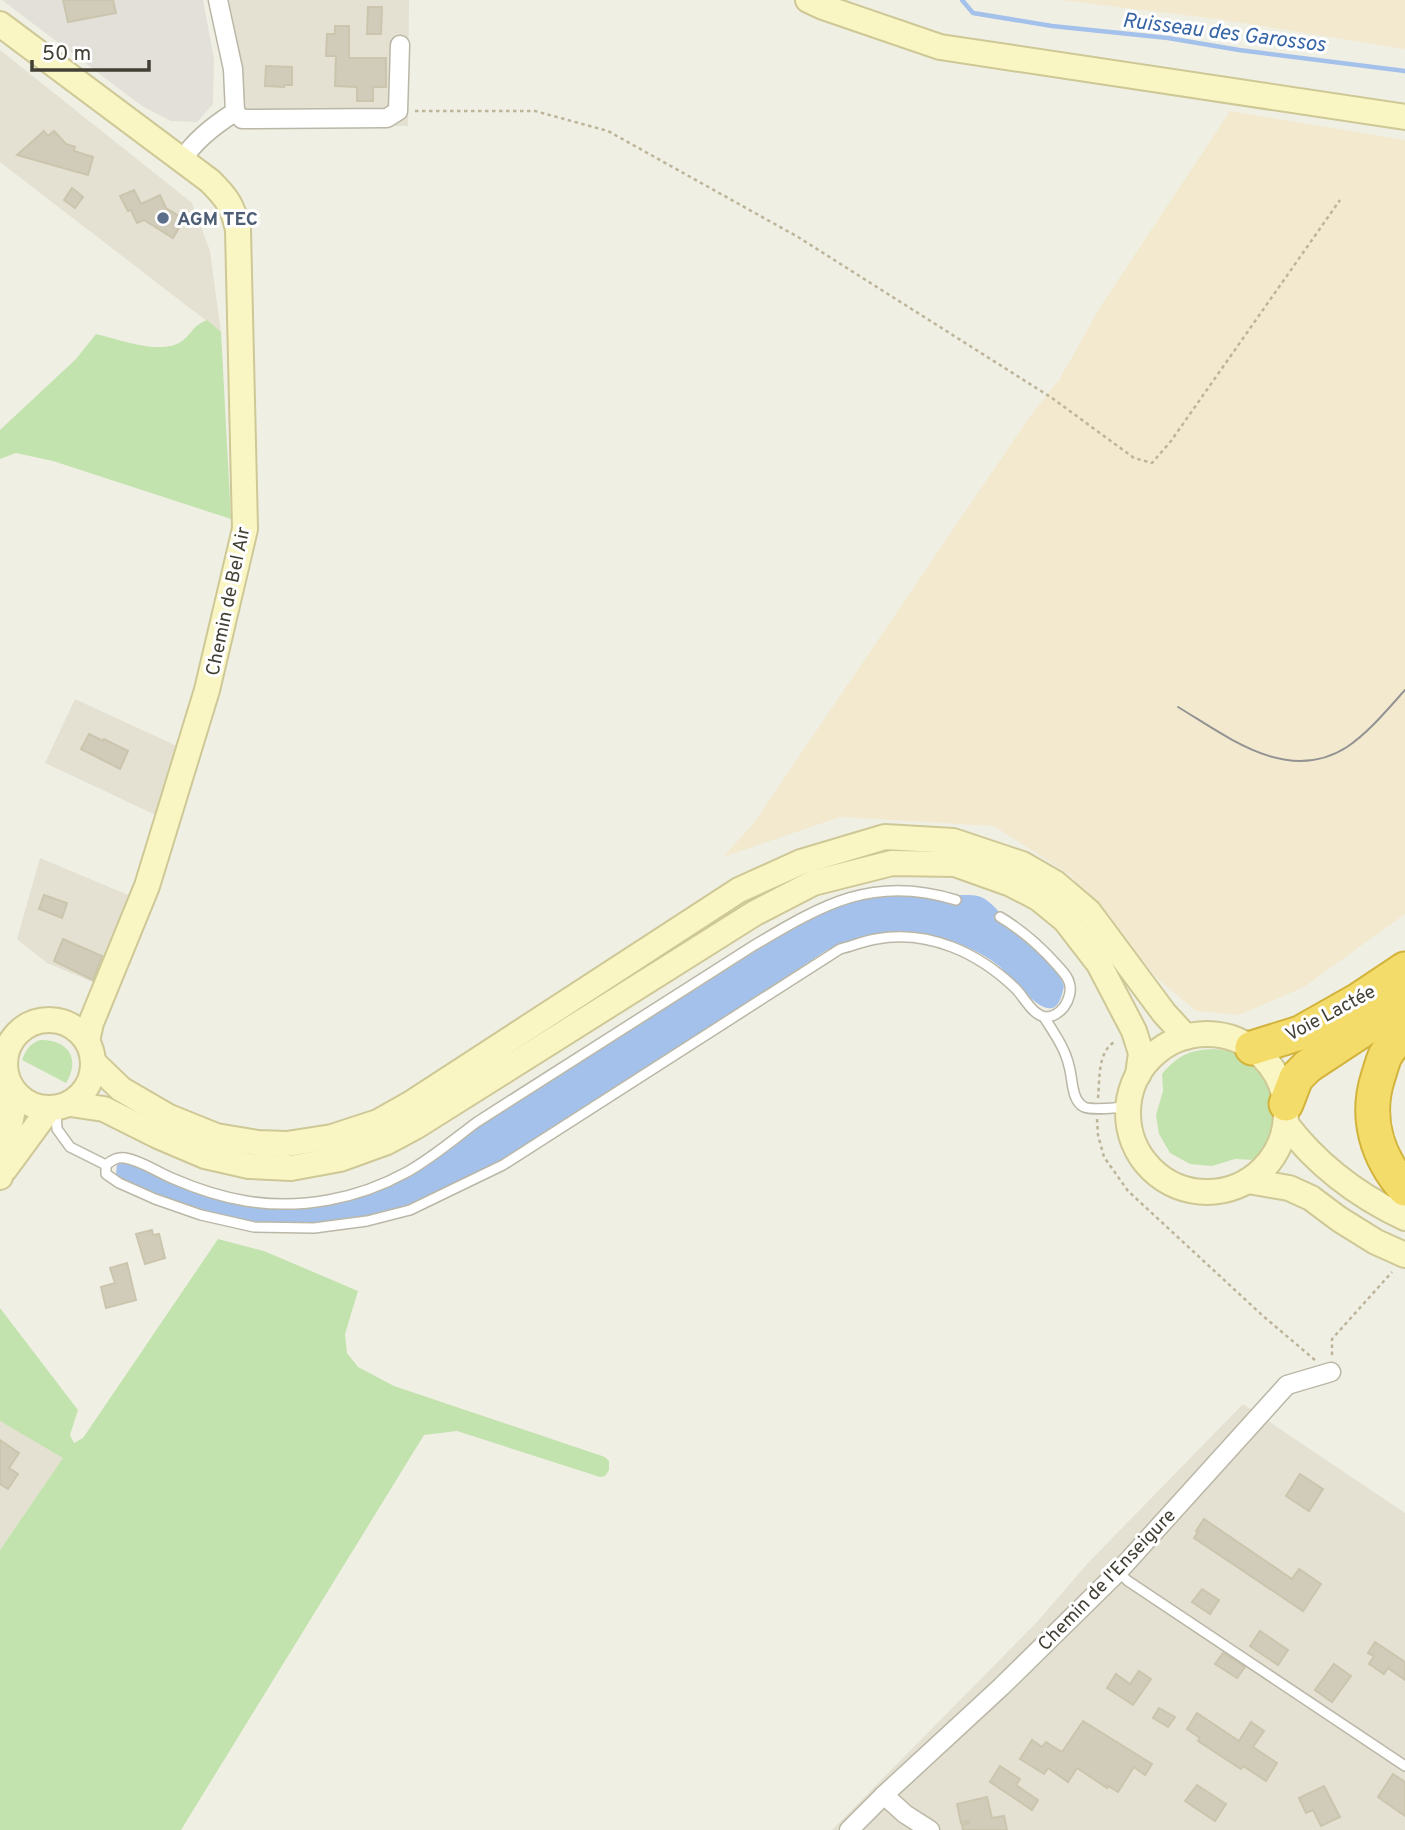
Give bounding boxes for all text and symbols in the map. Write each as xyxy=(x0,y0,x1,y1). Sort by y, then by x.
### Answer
water label: Ruisseau des Garossos xyxy=(1121,8,1327,59)
scale bar xyxy=(32,28,149,72)
text: 50 m xyxy=(42,41,91,68)
place label: AGM TEC xyxy=(177,208,258,232)
marker: AGM TEC xyxy=(155,210,171,226)
street label: Chemin de Bel Air xyxy=(201,524,257,678)
street label: Voie Lactée xyxy=(1282,980,1380,1047)
street label: Chemin de l'Enseigure xyxy=(1033,1504,1182,1657)

